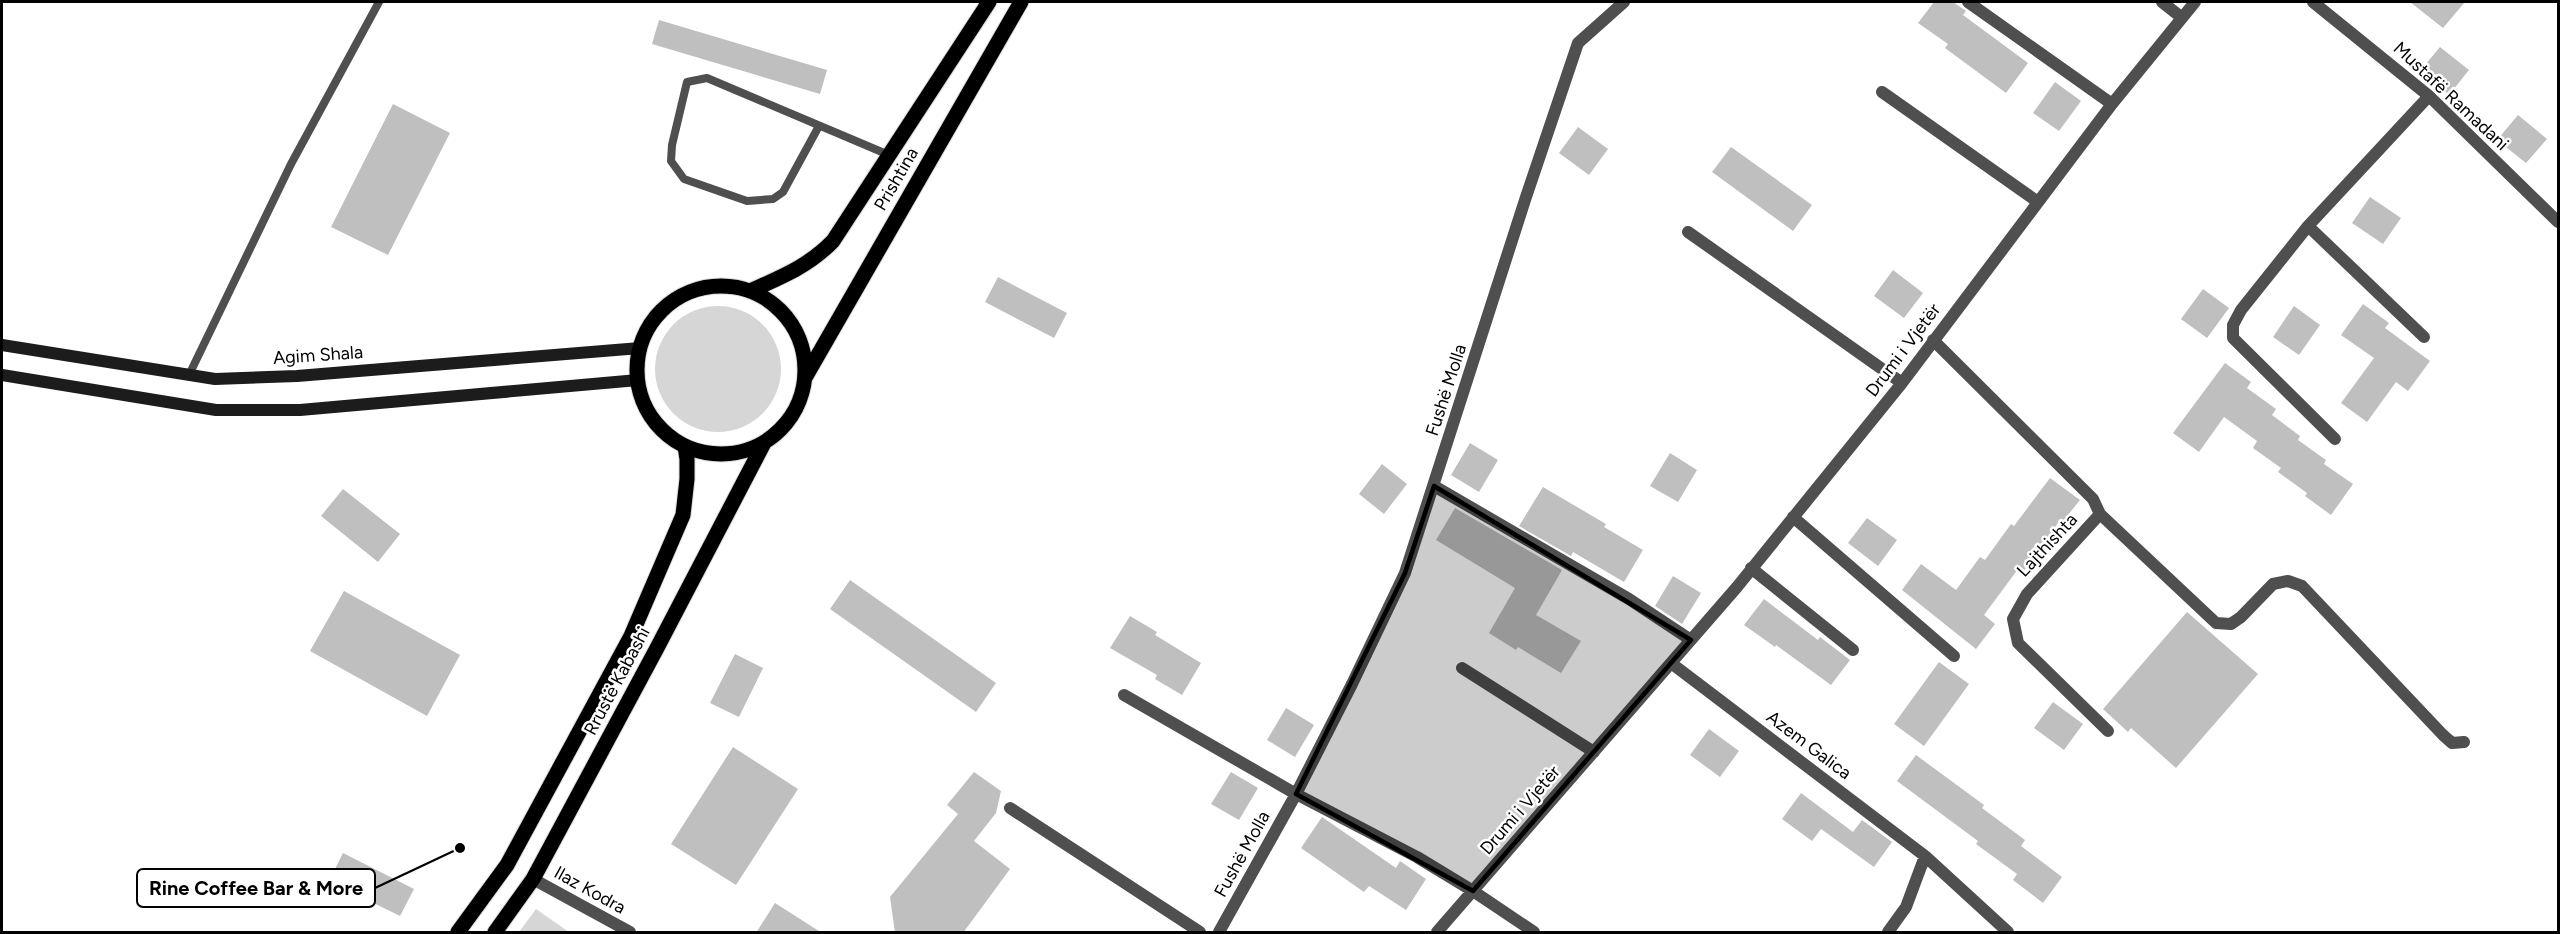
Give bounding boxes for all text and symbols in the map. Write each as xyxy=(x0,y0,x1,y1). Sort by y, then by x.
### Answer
street label: Mustafë Ramadani xyxy=(2389,37,2513,155)
street label: Prishtina xyxy=(869,144,923,214)
street label: Drumi i Vjetër xyxy=(1861,299,1945,401)
street label: Agim Shala xyxy=(272,341,364,369)
street label: Fushë Molla xyxy=(1421,341,1471,439)
street label: Lajthishta xyxy=(2012,509,2082,581)
street label: Rrustë Kabashi xyxy=(579,623,655,739)
street label: Azem Galica xyxy=(1762,706,1856,784)
street label: Drumi i Vjetër xyxy=(1475,761,1565,859)
street label: Fushë Molla xyxy=(1209,807,1275,901)
street label: Ilaz Kodra xyxy=(550,861,630,919)
callout: Rine Coffee Bar & More xyxy=(137,869,375,907)
text: Rine Coffee Bar & More xyxy=(149,876,363,900)

